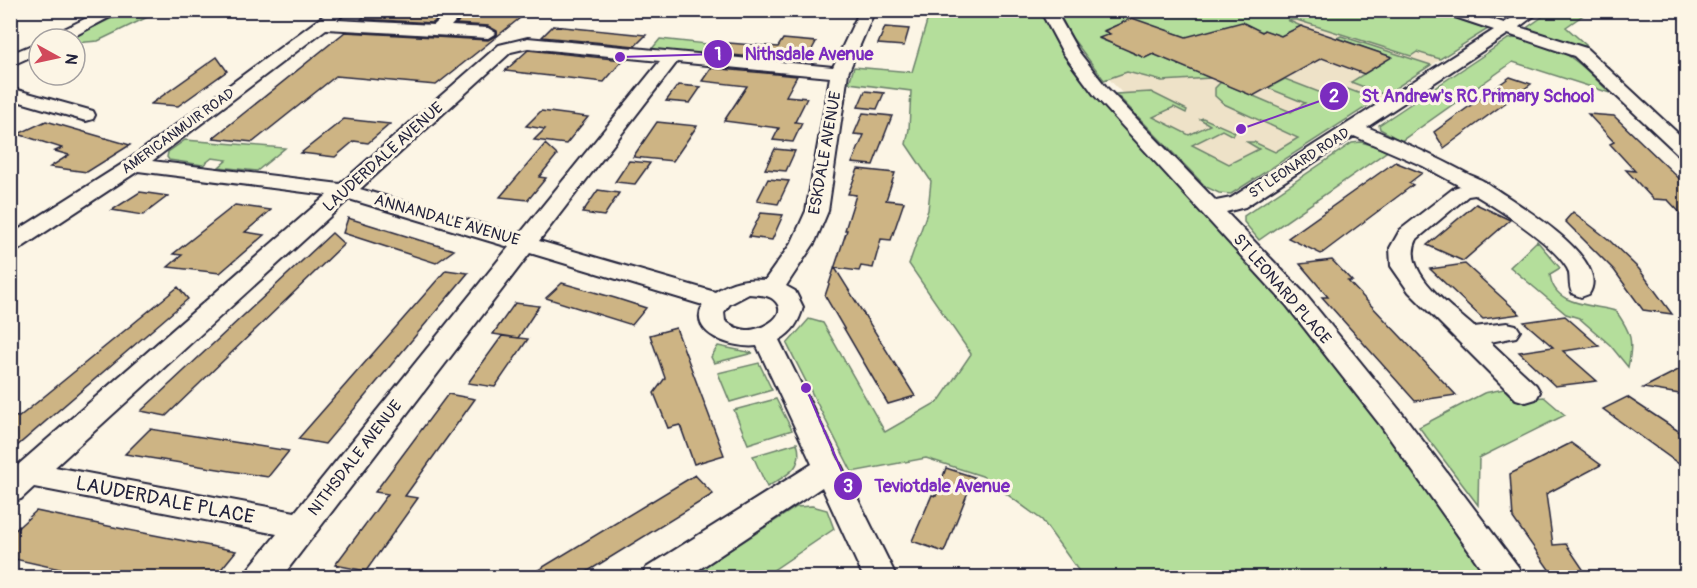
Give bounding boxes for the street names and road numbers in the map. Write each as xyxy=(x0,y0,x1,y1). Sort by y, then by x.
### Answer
street label: AMERICANMUIR ROAD xyxy=(118,84,238,178)
street label: ESKDALE AVENUE xyxy=(804,90,846,216)
street label: LAUDERDALE AVENUE xyxy=(319,98,447,216)
street label: ST LEONARD ROAD xyxy=(1246,124,1353,202)
street label: ANNANDALE AVENUE xyxy=(372,190,522,250)
street label: ST LEONARD PLACE xyxy=(1229,230,1335,348)
street label: NITHSDALE AVENUE xyxy=(304,396,406,520)
street label: LAUDERDALE PLACE xyxy=(73,470,257,530)

